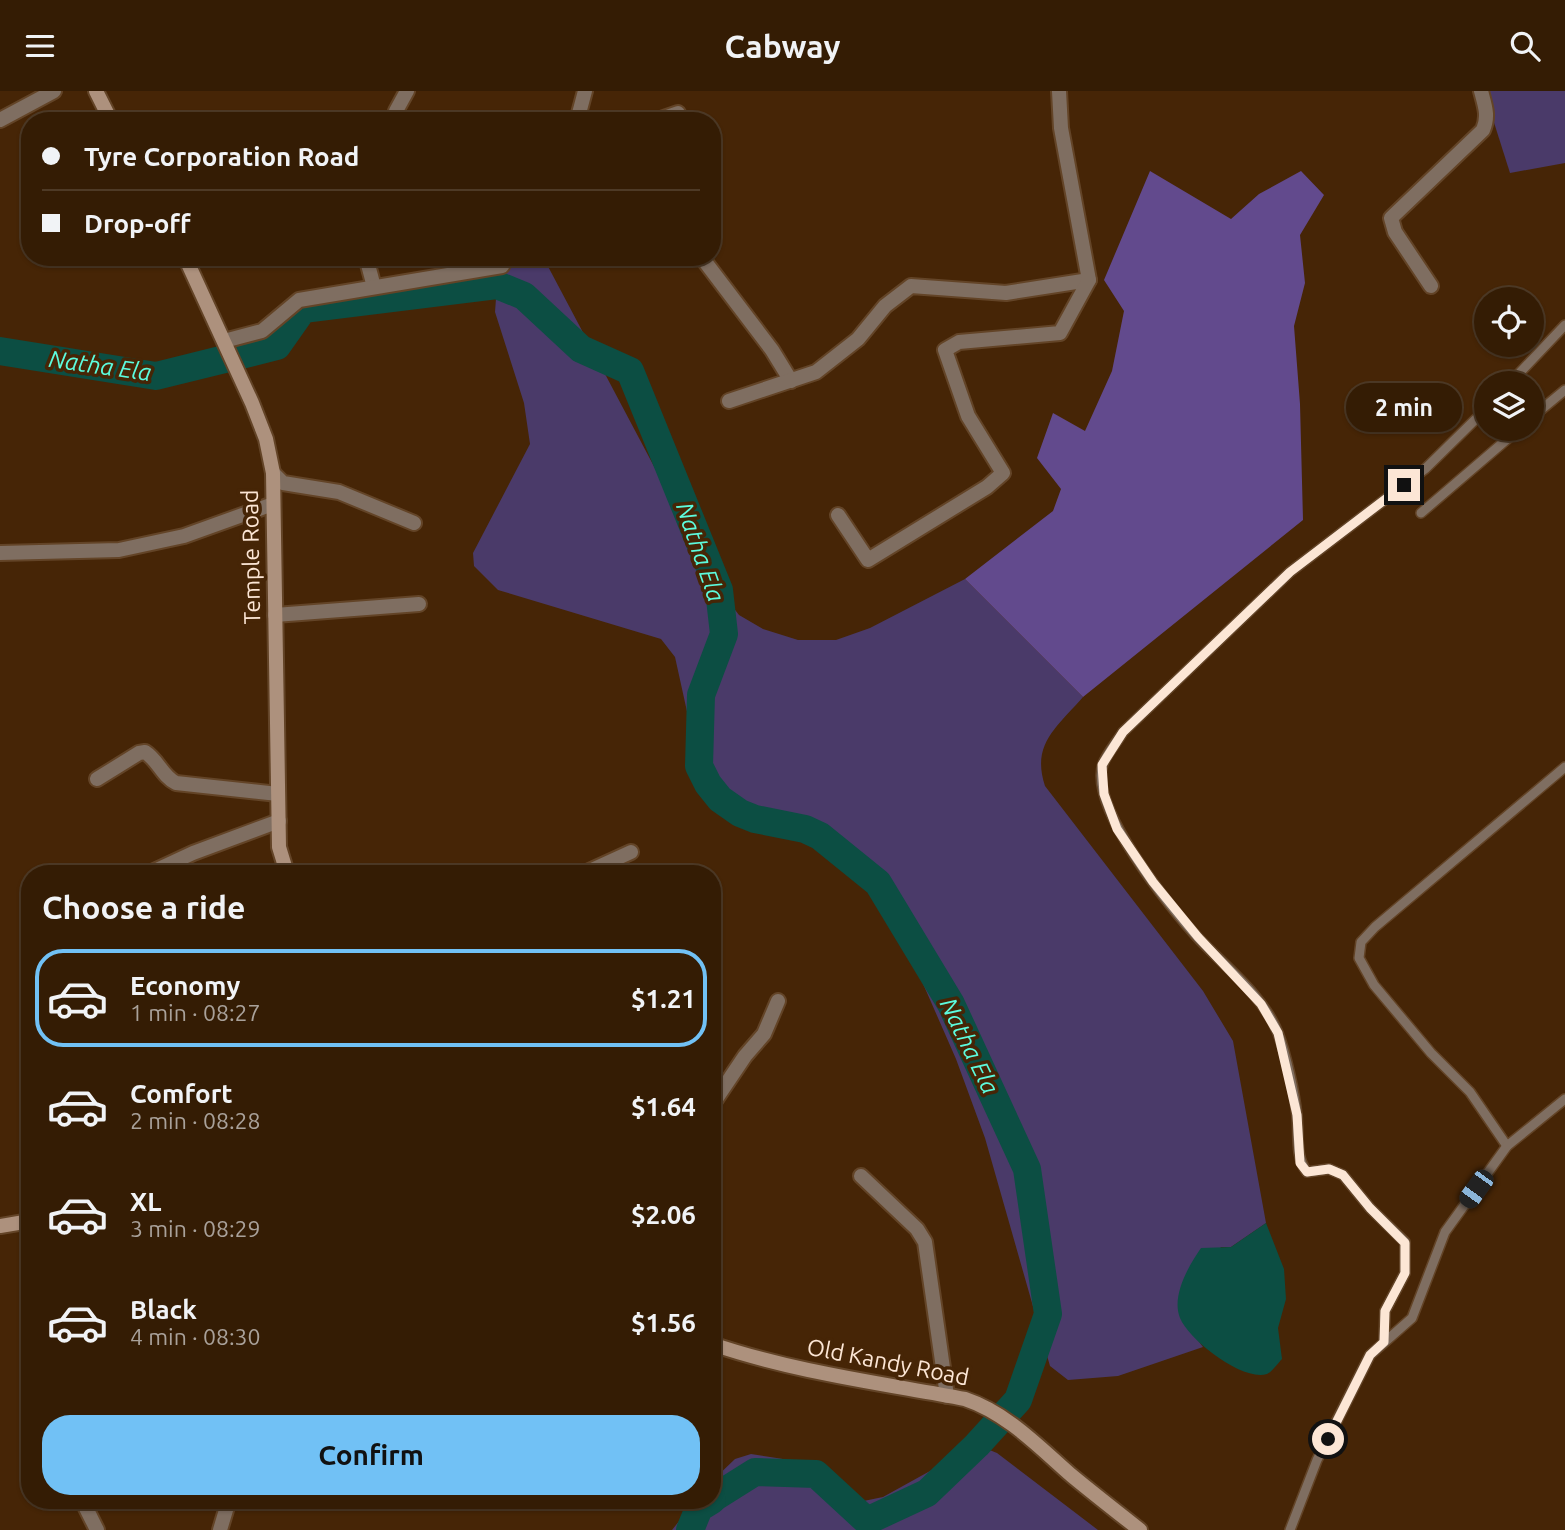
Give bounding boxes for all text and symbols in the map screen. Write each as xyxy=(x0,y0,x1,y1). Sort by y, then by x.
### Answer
icon: menu xyxy=(21,27,59,65)
icon: search xyxy=(1506,27,1544,65)
text: Cabway xyxy=(725,28,840,64)
text: Tyre Corporation Road xyxy=(84,142,359,171)
text: Drop-off xyxy=(84,209,191,238)
map controls xyxy=(1474,287,1544,441)
button: locate xyxy=(1474,287,1544,357)
water label: Natha Ela xyxy=(47,345,153,386)
button: layers xyxy=(1474,371,1544,441)
callout: 2 min xyxy=(1346,383,1462,433)
text: 2 min xyxy=(1375,395,1433,420)
route end xyxy=(1388,469,1420,501)
street label: Temple Road xyxy=(237,489,264,625)
water label: Natha Ela xyxy=(671,499,730,605)
text: Choose a ride xyxy=(42,889,245,925)
icon: car xyxy=(46,967,109,1030)
text: Economy xyxy=(130,971,240,1000)
text: $1.21 xyxy=(631,984,696,1013)
water label: Natha Ela xyxy=(935,993,1004,1098)
text: 1 min · 08:27 xyxy=(130,1000,261,1025)
icon: car xyxy=(46,1075,109,1138)
text: Comfort xyxy=(130,1079,233,1108)
text: $1.64 xyxy=(631,1092,696,1121)
text: 2 min · 08:28 xyxy=(130,1108,261,1133)
car xyxy=(1456,1166,1497,1212)
icon: car xyxy=(46,1183,109,1246)
text: XL xyxy=(130,1187,161,1216)
text: $2.06 xyxy=(631,1200,696,1229)
text: 3 min · 08:29 xyxy=(130,1216,261,1241)
icon: car xyxy=(46,1291,109,1354)
text: Black xyxy=(130,1295,197,1324)
text: $1.56 xyxy=(631,1308,696,1337)
text: 4 min · 08:30 xyxy=(130,1324,261,1349)
street label: Old Kandy Road xyxy=(805,1334,971,1389)
button: Confirm xyxy=(42,1415,700,1495)
route start xyxy=(1312,1423,1344,1455)

